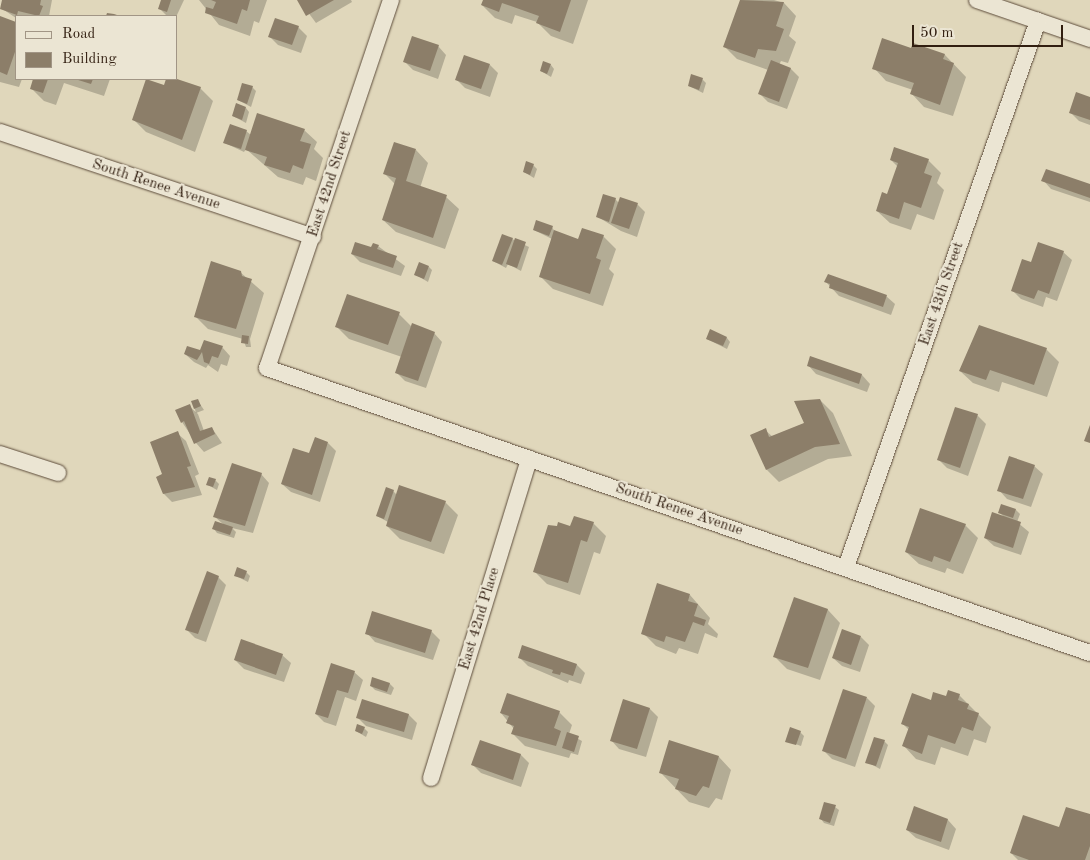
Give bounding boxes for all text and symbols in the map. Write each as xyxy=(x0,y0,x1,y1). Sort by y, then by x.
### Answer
legend xyxy=(15,15,178,80)
scale bar xyxy=(915,15,1066,47)
text: 50 m xyxy=(920,26,954,41)
text: Road xyxy=(62,27,95,42)
text: Building xyxy=(62,52,117,67)
street label: East 42nd Street xyxy=(304,128,356,240)
street label: South Renee Avenue xyxy=(90,156,222,214)
street label: East 43th Street xyxy=(916,240,968,348)
street label: South Renee Avenue xyxy=(613,480,745,540)
street label: East 42nd Place xyxy=(456,566,504,672)

